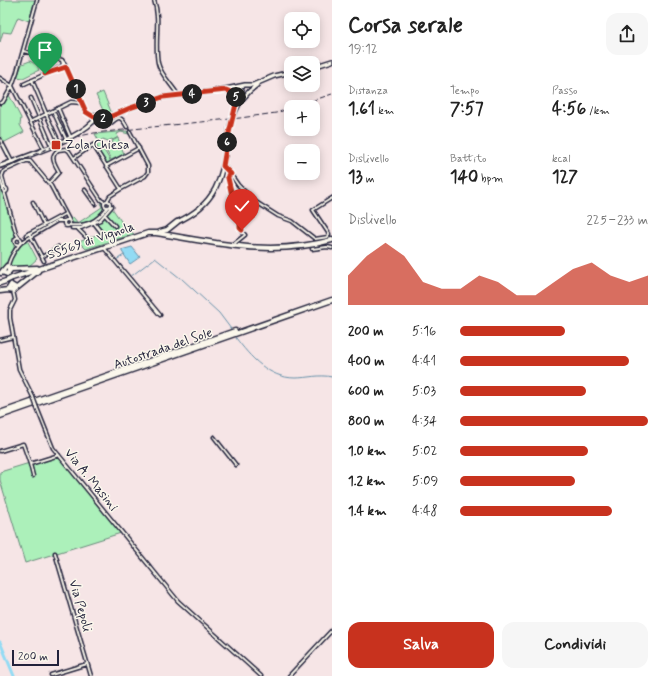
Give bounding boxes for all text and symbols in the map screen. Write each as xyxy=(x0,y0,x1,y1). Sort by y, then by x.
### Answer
map controls xyxy=(284,12,320,180)
button: locate xyxy=(284,12,320,48)
text: Corsa serale xyxy=(348,12,463,40)
button: share xyxy=(606,13,648,55)
pin xyxy=(28,33,62,74)
icon: arrive xyxy=(34,39,56,61)
text: 19:12 xyxy=(348,41,378,58)
button: layers xyxy=(284,56,320,92)
pin: 1 xyxy=(66,79,86,99)
text: 1 xyxy=(74,82,78,96)
pin: 4 xyxy=(182,84,202,104)
text: Distanza xyxy=(348,84,388,98)
text: Tempo xyxy=(450,84,479,98)
text: Passo xyxy=(552,84,578,98)
text: 4 xyxy=(189,87,195,101)
pin: 5 xyxy=(226,87,246,107)
text: 5 xyxy=(233,90,239,104)
pin: 3 xyxy=(136,93,156,113)
text: 3 xyxy=(144,96,148,110)
text: 1.61 xyxy=(348,98,375,120)
text: 7:57 xyxy=(450,98,484,120)
text: 4:56 xyxy=(552,98,586,120)
button: + xyxy=(284,100,320,136)
text: km xyxy=(375,104,394,118)
text: /km xyxy=(586,104,610,118)
pin: 2 xyxy=(93,109,113,129)
text: 2 xyxy=(100,112,106,126)
pin: 6 xyxy=(217,132,237,152)
text: 6 xyxy=(224,135,230,149)
place label: Zola Chiesa xyxy=(65,137,129,154)
marker: Zola Chiesa xyxy=(50,139,62,151)
button: − xyxy=(284,144,320,180)
text: Dislivello xyxy=(348,152,389,166)
text: Battito xyxy=(450,152,486,166)
text: kcal xyxy=(552,152,570,166)
text: 13 xyxy=(348,166,363,188)
text: 140 xyxy=(450,166,478,188)
text: 127 xyxy=(552,166,578,188)
text: m xyxy=(363,172,375,186)
text: bpm xyxy=(478,172,503,186)
pin xyxy=(225,189,259,230)
icon: check xyxy=(231,195,253,217)
text: Dislivello xyxy=(348,212,397,229)
text: 225–233 m xyxy=(586,212,648,229)
street label: SS569 di Vignola xyxy=(45,218,137,265)
text: 200 m xyxy=(348,323,383,340)
text: 5:16 xyxy=(412,323,436,340)
street label: Autostrada del Sole xyxy=(111,324,215,374)
text: 400 m xyxy=(348,353,385,370)
text: 4:41 xyxy=(412,353,436,370)
text: 600 m xyxy=(348,383,384,400)
text: 5:03 xyxy=(412,383,436,400)
text: 800 m xyxy=(348,413,384,430)
text: 4:34 xyxy=(412,413,437,430)
text: 1.0 km xyxy=(348,443,386,460)
text: 5:02 xyxy=(412,443,437,460)
street label: Via A. Masini xyxy=(60,445,122,515)
text: 1.2 km xyxy=(348,473,385,490)
text: 5:09 xyxy=(412,473,438,490)
text: 1.4 km xyxy=(348,503,387,520)
text: 4:48 xyxy=(412,503,438,520)
street label: Via Pepoli xyxy=(64,578,96,634)
button: Salva xyxy=(348,622,494,668)
button: Condividi xyxy=(502,622,648,668)
scale bar xyxy=(12,648,59,667)
text: 200 m xyxy=(18,650,48,664)

